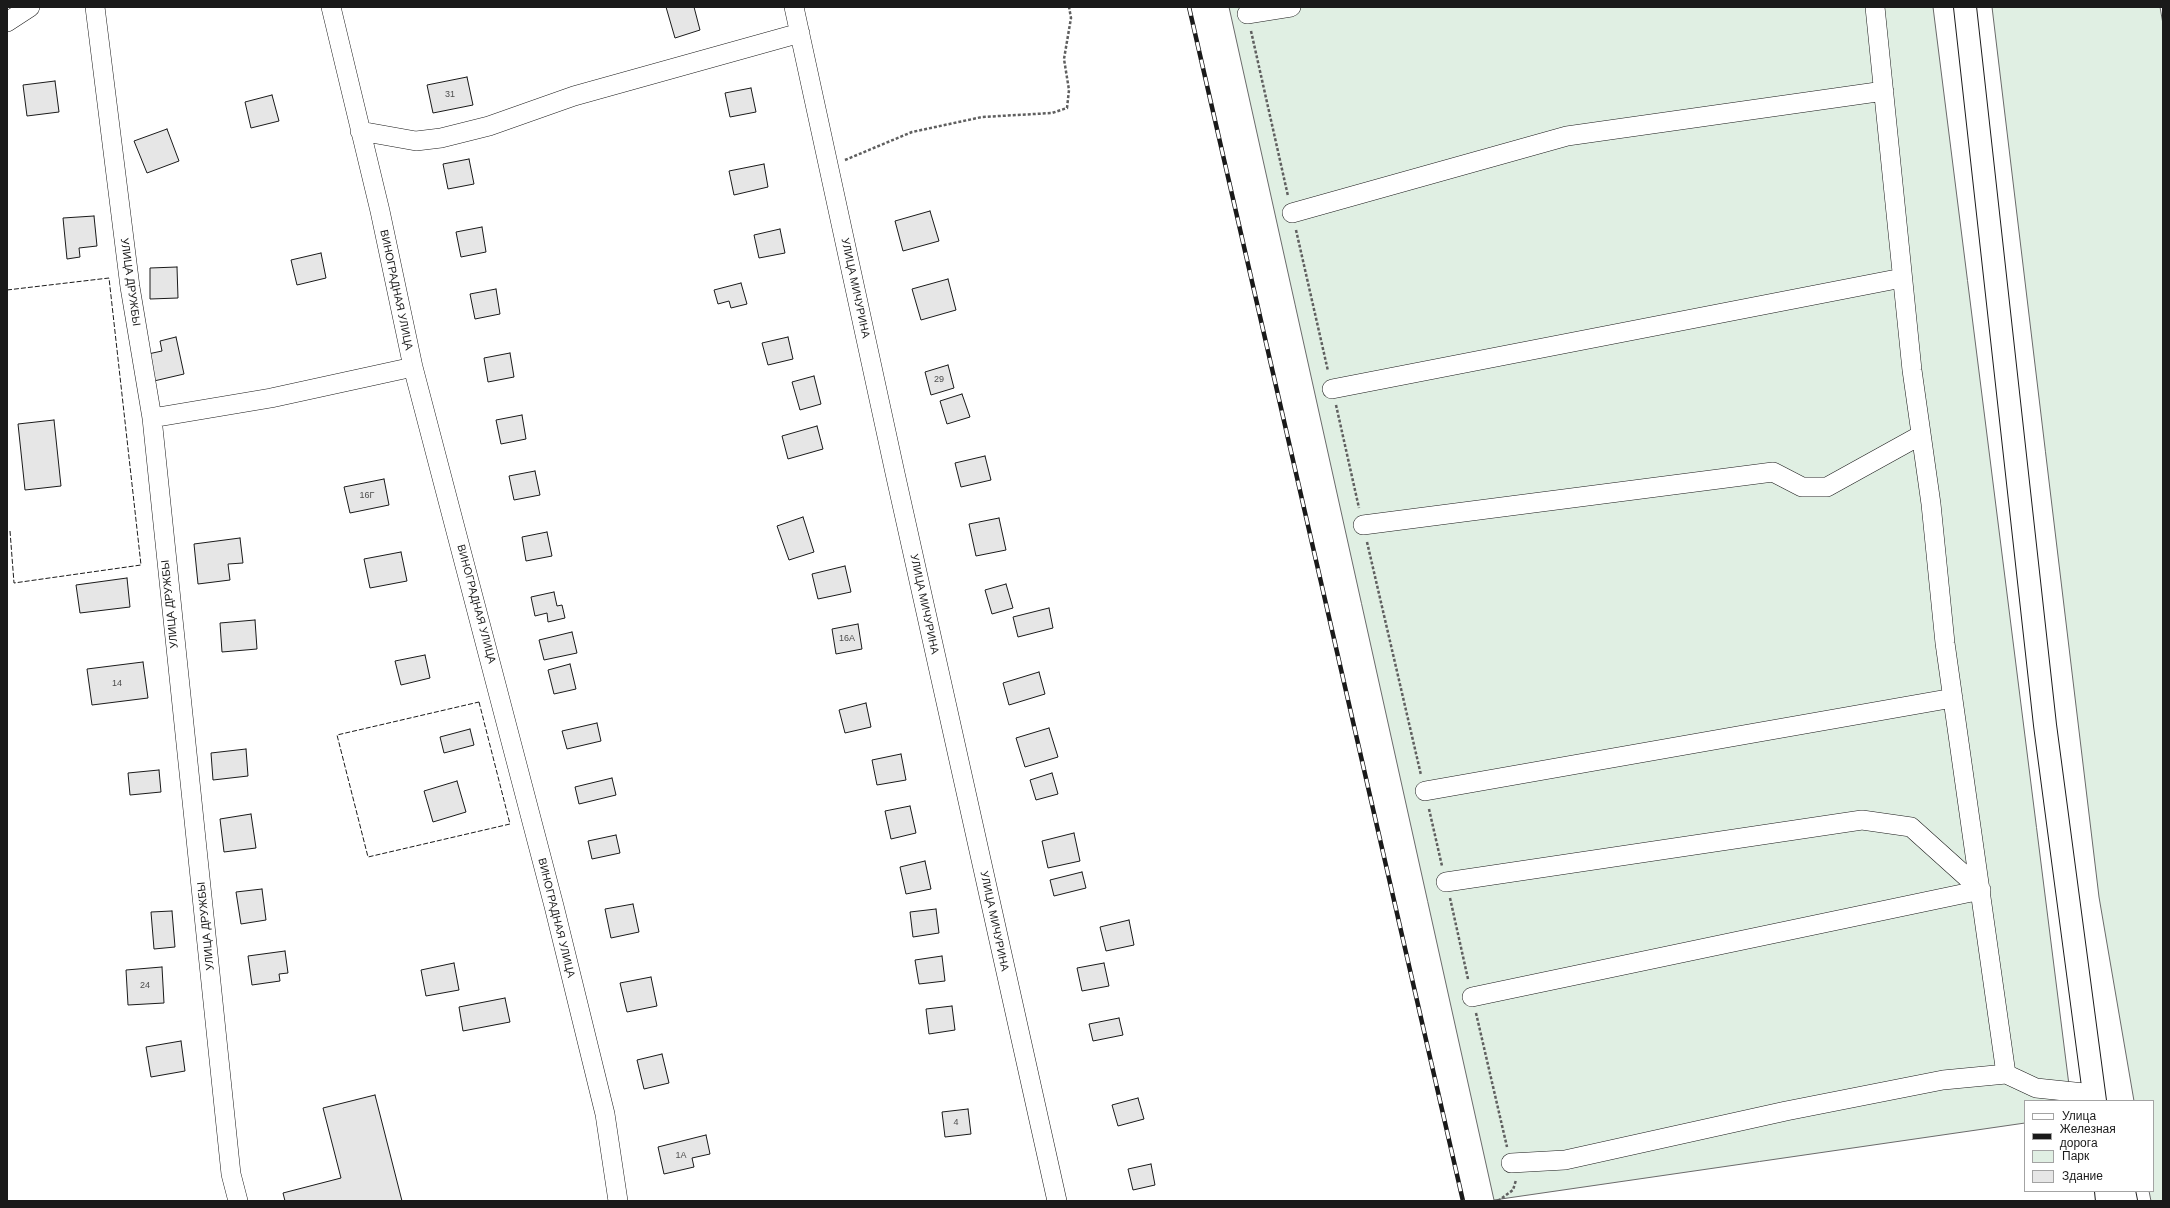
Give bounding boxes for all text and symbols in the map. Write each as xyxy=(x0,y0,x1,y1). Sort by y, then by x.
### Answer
house number: 31 xyxy=(445,90,455,100)
street label: ВИНОГРАДНАЯ УЛИЦА xyxy=(377,228,415,352)
street label: УЛИЦА ДРУЖБЫ xyxy=(117,237,143,327)
street label: УЛИЦА МИЧУРИНА xyxy=(838,237,872,339)
house number: 29 xyxy=(934,375,944,385)
house number: 16Г xyxy=(360,491,374,501)
street label: ВИНОГРАДНАЯ УЛИЦА xyxy=(454,543,498,665)
street label: УЛИЦА МИЧУРИНА xyxy=(907,553,941,655)
street label: УЛИЦА ДРУЖБЫ xyxy=(159,559,181,649)
house number: 16А xyxy=(839,634,855,644)
house number: 14 xyxy=(112,679,122,689)
street label: ВИНОГРАДНАЯ УЛИЦА xyxy=(535,857,577,979)
street label: УЛИЦА МИЧУРИНА xyxy=(977,870,1011,972)
street label: УЛИЦА ДРУЖБЫ xyxy=(195,881,217,971)
house number: 24 xyxy=(140,981,150,991)
legend xyxy=(2024,1100,2154,1192)
text: Улица xyxy=(2062,1109,2096,1123)
house number: 4 xyxy=(953,1118,959,1128)
text: Железная дорога xyxy=(2060,1122,2116,1150)
text: Парк xyxy=(2062,1149,2089,1163)
house number: 1А xyxy=(675,1151,687,1161)
text: Здание xyxy=(2062,1169,2103,1183)

